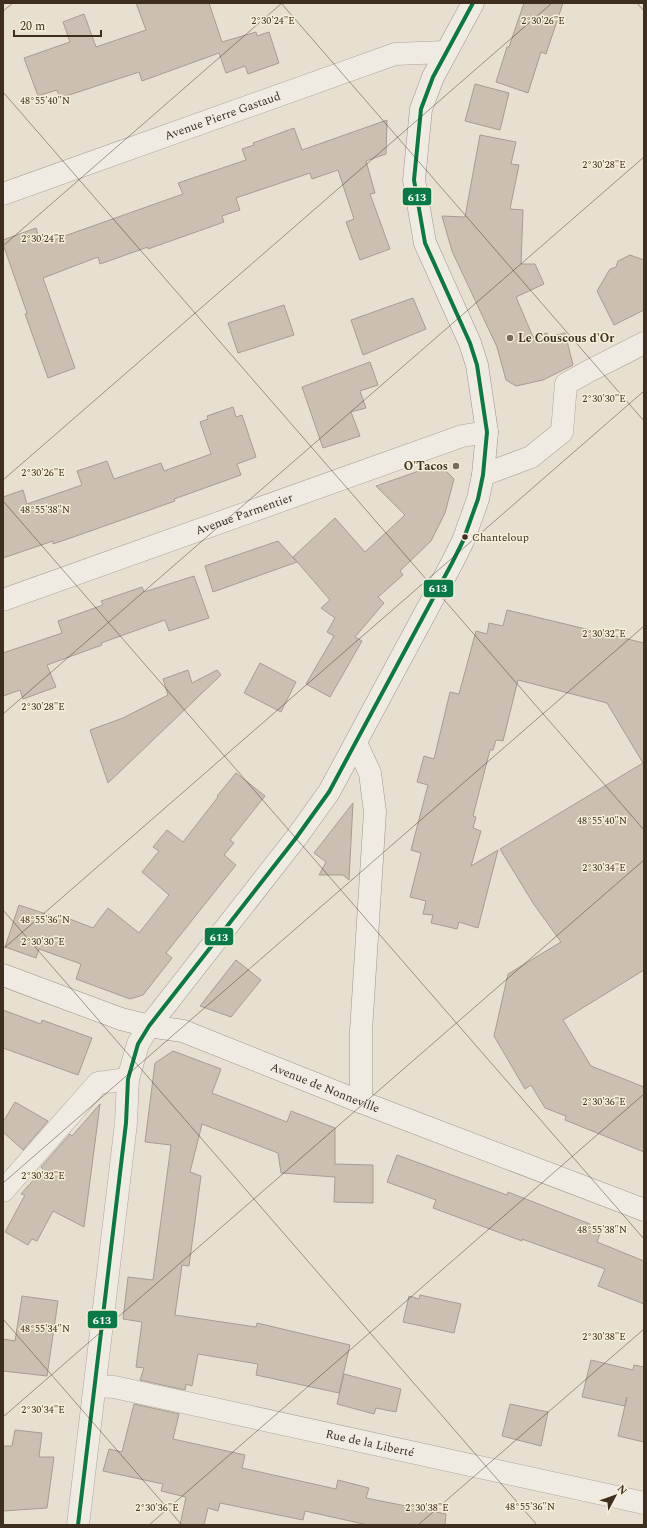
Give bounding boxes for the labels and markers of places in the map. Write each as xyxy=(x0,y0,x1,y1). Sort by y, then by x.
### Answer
place label: Le Couscous d'Or xyxy=(518,329,615,348)
marker: Le Couscous d'Or xyxy=(505,333,515,343)
place label: O'Tacos xyxy=(404,457,448,476)
marker: O'Tacos xyxy=(451,461,461,471)
place label: Chanteloup xyxy=(472,529,529,546)
marker: Chanteloup xyxy=(460,532,470,542)

